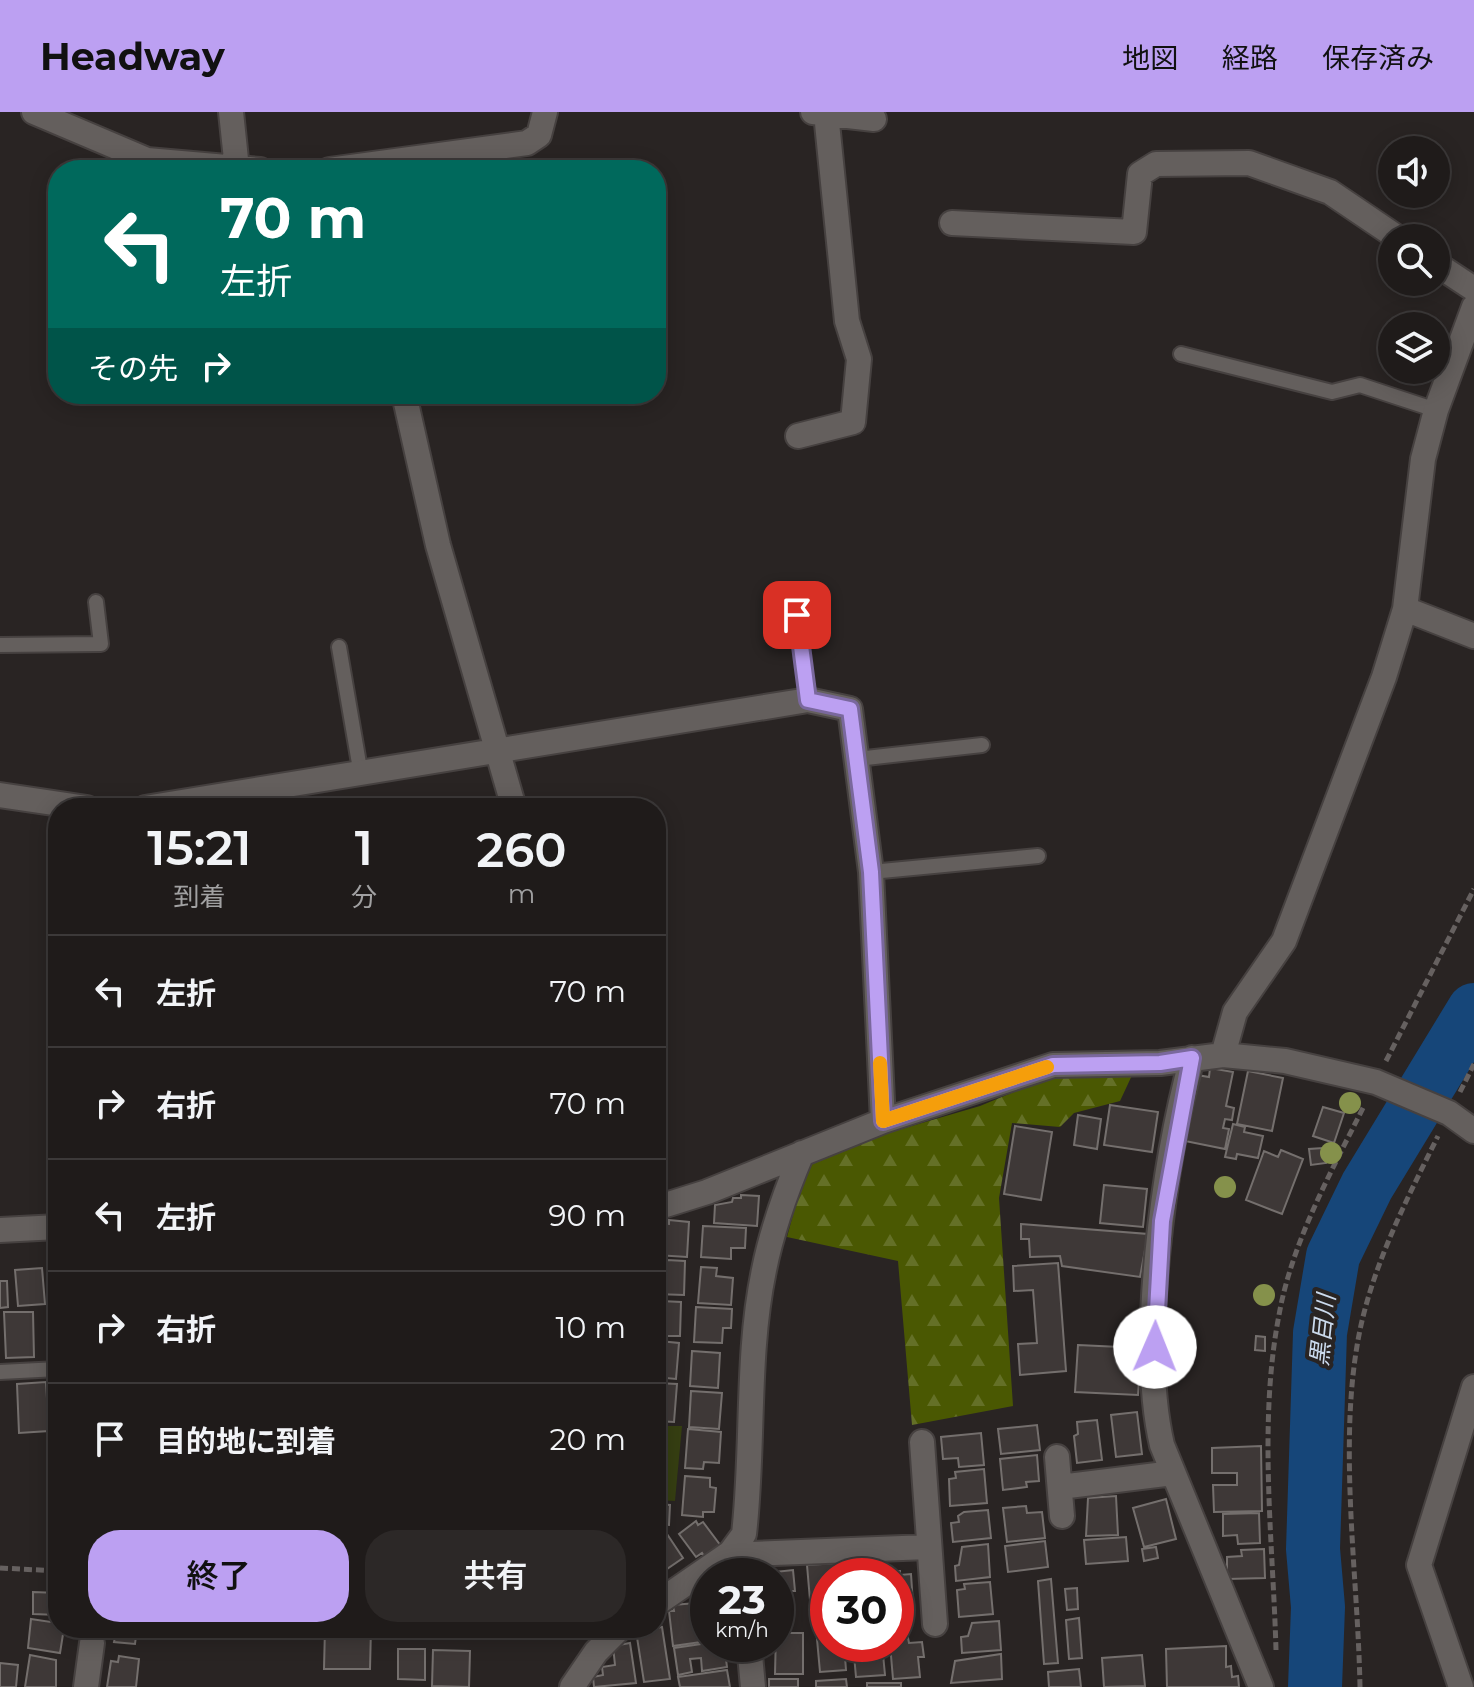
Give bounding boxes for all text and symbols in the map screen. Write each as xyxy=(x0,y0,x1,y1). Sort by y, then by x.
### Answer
text: Headway xyxy=(40,33,225,80)
text: 地図 xyxy=(1122,41,1178,75)
text: 経路 xyxy=(1222,41,1278,75)
text: 保存済み xyxy=(1322,41,1434,75)
map controls xyxy=(1378,136,1450,384)
button: sound xyxy=(1378,136,1450,208)
text: 70 m xyxy=(220,184,366,252)
icon: left xyxy=(88,192,192,296)
button: search xyxy=(1378,224,1450,296)
text: 左折 xyxy=(220,259,292,303)
button: layers xyxy=(1378,312,1450,384)
icon: right xyxy=(194,344,238,388)
text: その先 xyxy=(88,350,178,387)
pin xyxy=(763,581,831,649)
icon: arrive xyxy=(775,593,819,637)
text: 15:21 xyxy=(147,819,252,877)
text: 1 xyxy=(355,819,373,877)
text: 260 xyxy=(476,821,567,879)
text: m xyxy=(508,878,535,910)
text: 到着 xyxy=(173,881,225,913)
text: 分 xyxy=(351,881,377,913)
icon: left xyxy=(88,969,132,1013)
text: 70 m xyxy=(549,973,626,1010)
text: 左折 xyxy=(156,975,216,1012)
icon: right xyxy=(88,1081,132,1125)
text: 70 m xyxy=(549,1085,626,1122)
text: 右折 xyxy=(156,1087,216,1124)
icon: left xyxy=(88,1193,132,1237)
text: 90 m xyxy=(548,1197,626,1234)
text: 左折 xyxy=(156,1199,216,1236)
water label: 黒目川 xyxy=(1304,1290,1341,1367)
icon: right xyxy=(88,1305,132,1349)
position arrow xyxy=(1113,1305,1197,1389)
text: 10 m xyxy=(556,1309,626,1346)
text: 右折 xyxy=(156,1311,216,1348)
icon: arrive xyxy=(88,1417,132,1461)
text: 20 m xyxy=(549,1421,626,1458)
text: 目的地に到着 xyxy=(156,1423,336,1460)
button: 終了 xyxy=(88,1530,349,1622)
button: 共有 xyxy=(365,1530,626,1622)
speed limit sign: 30 xyxy=(810,1558,914,1662)
text: 23 xyxy=(718,1575,766,1624)
text: km/h xyxy=(715,1618,769,1642)

